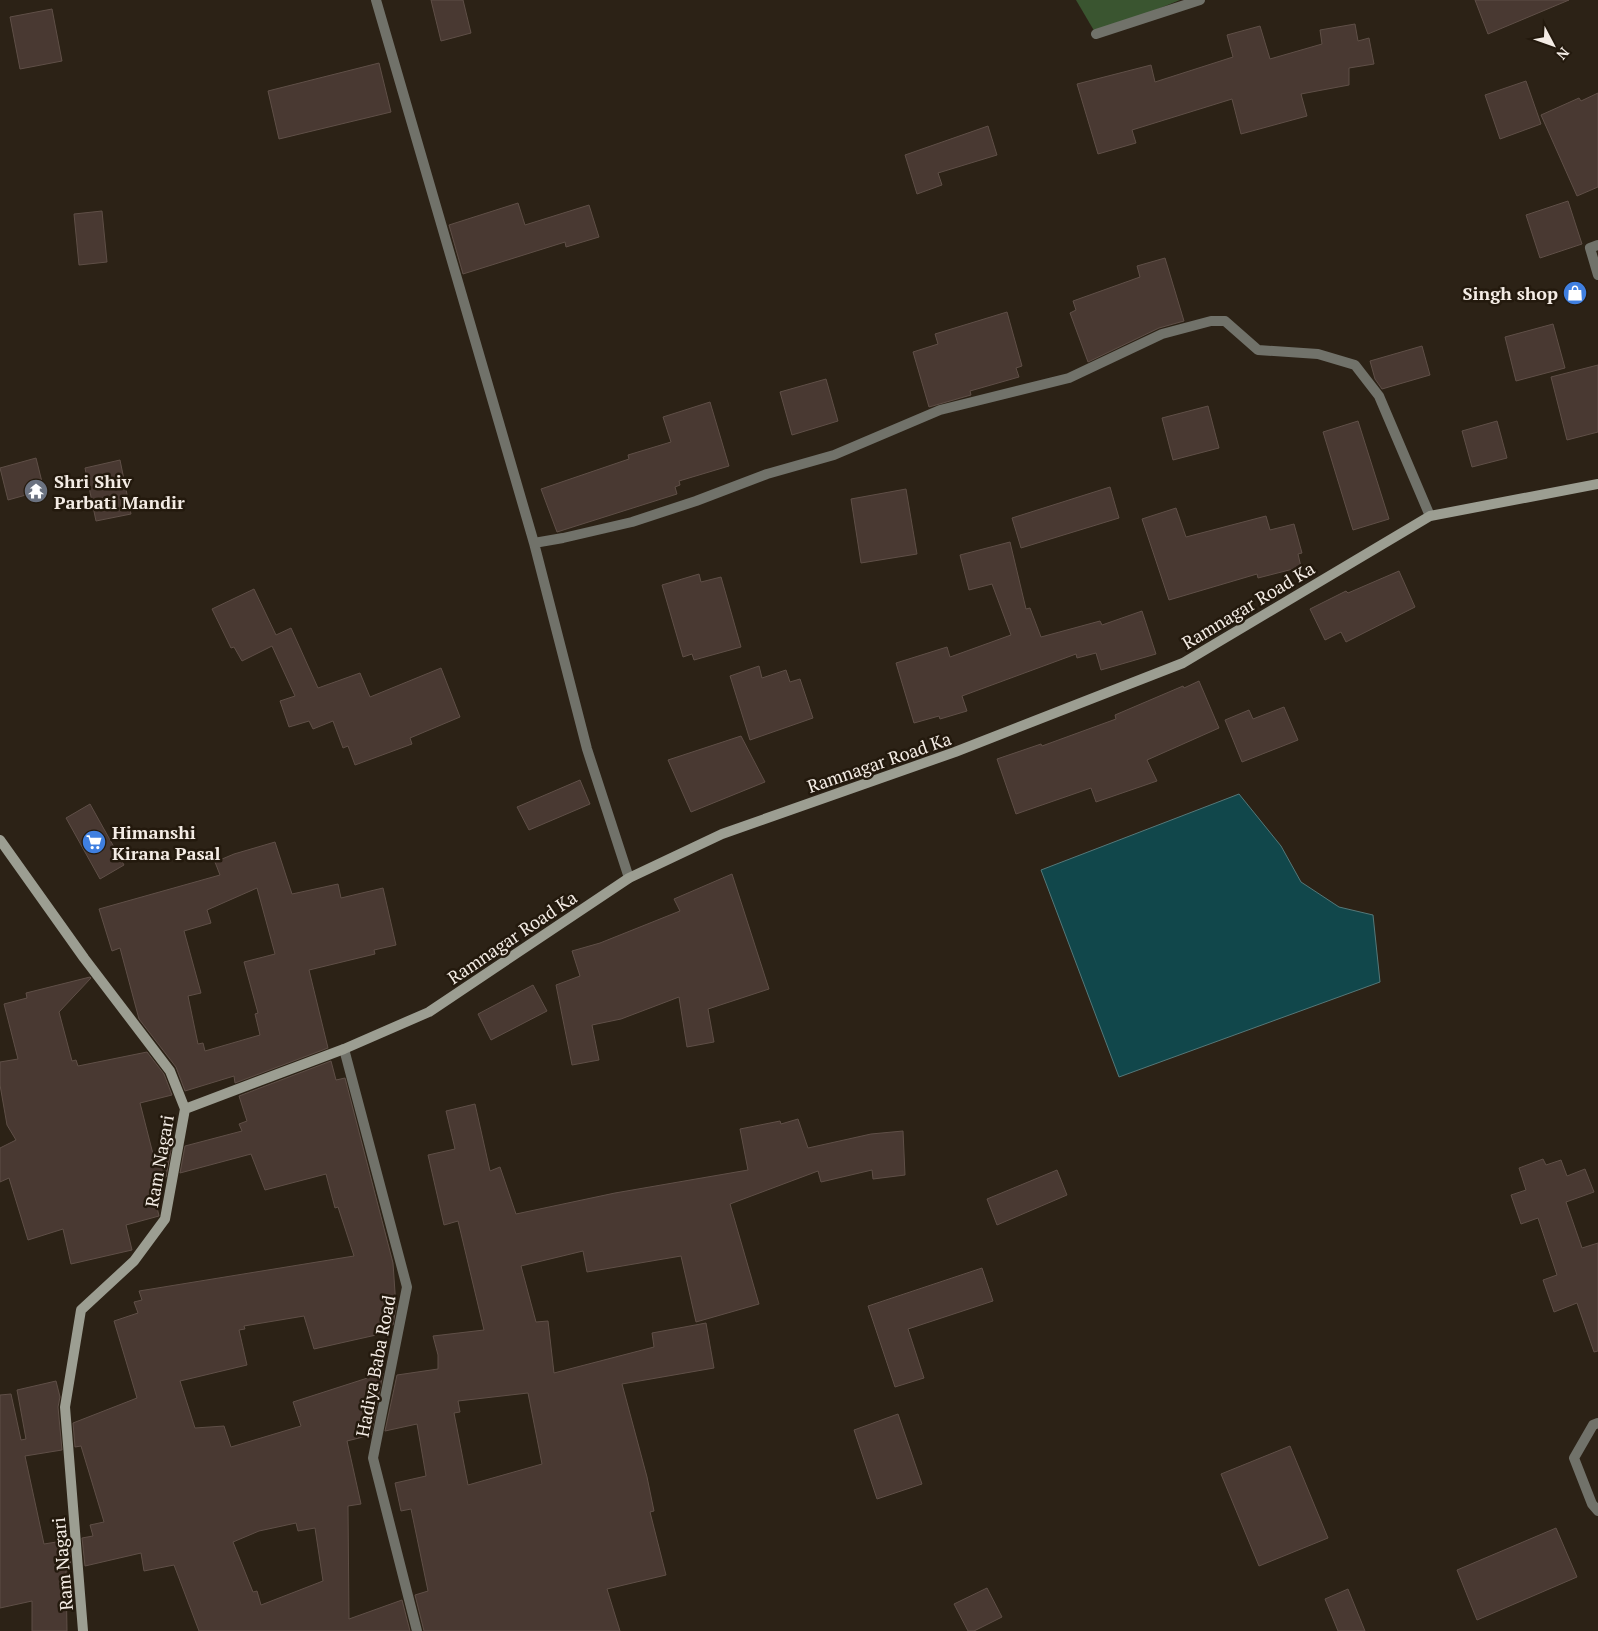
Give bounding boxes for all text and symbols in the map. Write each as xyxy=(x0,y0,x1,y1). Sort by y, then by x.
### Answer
north arrow xyxy=(1528,20,1578,70)
text: N xyxy=(1552,44,1574,64)
shop icon: Singh shop xyxy=(1562,280,1588,306)
place label: Singh shop xyxy=(1463,281,1558,305)
place label: Shri Shiv Parbati Mandir xyxy=(54,469,185,514)
temple icon: Shri Shiv Parbati Mandir xyxy=(23,478,49,504)
street label: Ramnagar Road Ka xyxy=(1177,556,1319,654)
street label: Ramnagar Road Ka xyxy=(804,726,954,798)
place label: Himanshi Kirana Pasal xyxy=(112,820,221,865)
supermarket icon: Himanshi Kirana Pasal xyxy=(81,829,107,855)
street label: Ramnagar Road Ka xyxy=(443,885,581,989)
street label: Ram Nagari xyxy=(139,1113,179,1209)
street label: Hadiya Baba Road xyxy=(350,1293,400,1439)
street label: Ram Nagari xyxy=(46,1516,78,1612)

